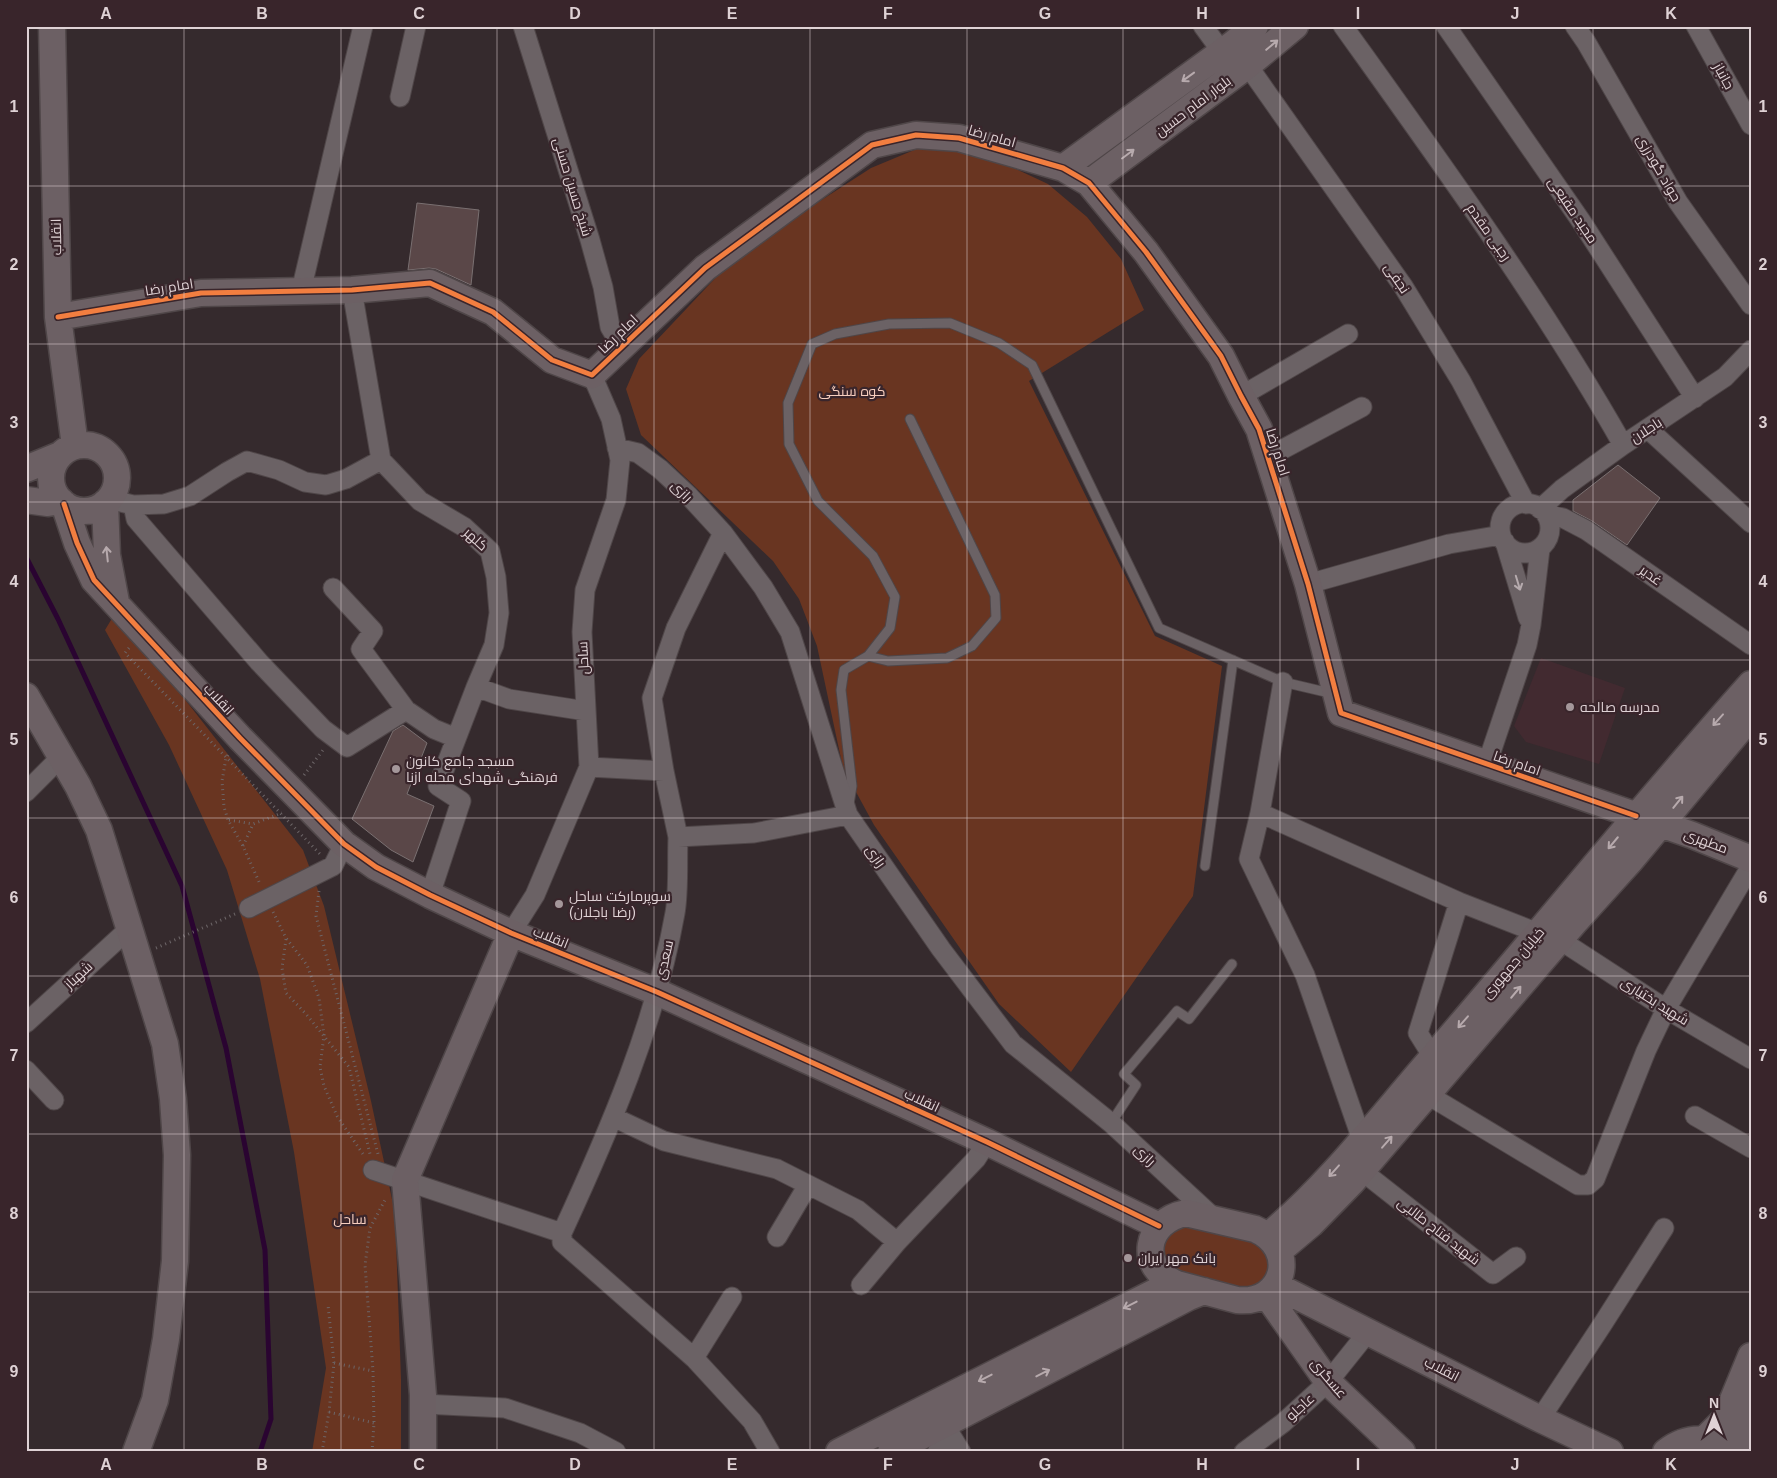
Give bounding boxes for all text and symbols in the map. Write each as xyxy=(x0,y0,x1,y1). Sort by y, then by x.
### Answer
text: A xyxy=(100,5,112,22)
text: B xyxy=(256,5,268,22)
text: C xyxy=(413,5,425,22)
text: D xyxy=(569,5,581,22)
text: E xyxy=(727,5,738,22)
text: F xyxy=(883,5,893,22)
text: G xyxy=(1039,5,1051,22)
text: H xyxy=(1196,5,1208,22)
text: I xyxy=(1356,5,1360,22)
text: J xyxy=(1511,5,1519,22)
text: K xyxy=(1665,5,1677,22)
one-way arrow xyxy=(1265,40,1278,51)
street label: جانباز xyxy=(1710,59,1738,92)
street label: بلوار امام حسین xyxy=(1152,72,1235,141)
one-way arrow xyxy=(1181,72,1195,82)
text: 1 xyxy=(10,98,19,115)
text: 1 xyxy=(1759,98,1768,115)
street label: امام رضا xyxy=(966,122,1018,152)
street label: جواد گودرزی xyxy=(1633,132,1685,204)
street label: شیخ حسین حسنی xyxy=(549,136,596,239)
one-way arrow xyxy=(1121,149,1135,159)
street label: مجید مقیعی xyxy=(1545,174,1601,246)
street label: رجبی مقدم xyxy=(1462,200,1514,265)
street label: انقلاب xyxy=(48,218,64,256)
text: 2 xyxy=(10,256,19,273)
text: 2 xyxy=(1759,256,1768,273)
street label: نجفی xyxy=(1381,260,1413,296)
street label: امام رضا xyxy=(144,275,195,301)
street label: امام رضا xyxy=(595,311,643,358)
park label: کوه سنگی xyxy=(819,383,885,399)
text: 3 xyxy=(10,414,19,431)
street label: باجلان xyxy=(1627,414,1665,446)
text: 3 xyxy=(1759,414,1768,431)
street label: امام رضا xyxy=(1261,426,1293,478)
street label: رازی xyxy=(668,477,696,505)
street label: کلهر xyxy=(460,524,491,554)
one-way arrow xyxy=(102,546,112,562)
street label: غدیر xyxy=(1636,561,1665,588)
text: 4 xyxy=(10,573,19,590)
text: 4 xyxy=(1759,573,1768,590)
one-way arrow xyxy=(1513,575,1523,591)
street label: ساحل xyxy=(574,641,592,675)
street label: انقلاب xyxy=(201,680,237,718)
place label: مدرسه صالحه xyxy=(1580,699,1660,715)
marker: مدرسه صالحه xyxy=(1564,701,1576,713)
one-way arrow xyxy=(1712,714,1724,727)
text: 5 xyxy=(10,731,19,748)
text: 5 xyxy=(1759,731,1768,748)
street label: امام رضا xyxy=(1491,747,1543,780)
place label: مسجد جامع کانون فرهنگی شهدای محله ازنا xyxy=(406,753,558,785)
marker: مسجد جامع کانون فرهنگی شهدای محله ازنا xyxy=(390,763,402,775)
one-way arrow xyxy=(1673,796,1684,809)
street label: مطهری xyxy=(1682,825,1730,857)
one-way arrow xyxy=(1607,837,1618,850)
street label: رازی xyxy=(863,842,889,870)
place label: سوپرمارکت ساحل (رضا باجلان) xyxy=(569,888,671,920)
text: 6 xyxy=(10,889,19,906)
text: 6 xyxy=(1759,889,1768,906)
marker: سوپرمارکت ساحل (رضا باجلان) xyxy=(553,898,565,910)
street label: انقلاب xyxy=(531,923,571,951)
street label: خیابان جمهوری xyxy=(1479,924,1547,1002)
street label: سعدی xyxy=(652,938,676,982)
street label: شهباز xyxy=(60,958,95,993)
street label: شهید بختیاری xyxy=(1618,974,1692,1028)
one-way arrow xyxy=(1510,986,1521,999)
one-way arrow xyxy=(1458,1015,1469,1028)
text: 7 xyxy=(10,1047,19,1064)
text: 7 xyxy=(1759,1047,1768,1064)
street label: انقلاب xyxy=(902,1085,942,1115)
one-way arrow xyxy=(1381,1136,1392,1149)
street label: رازی xyxy=(1131,1141,1159,1169)
one-way arrow xyxy=(1329,1165,1340,1178)
street label: شهید فتاح طالبی xyxy=(1394,1194,1483,1269)
text: 8 xyxy=(10,1205,19,1222)
text: 8 xyxy=(1759,1205,1768,1222)
park label: ساحل xyxy=(333,1211,367,1227)
place label: بانک مهر ایران xyxy=(1138,1250,1216,1266)
marker: بانک مهر ایران xyxy=(1122,1252,1134,1264)
one-way arrow xyxy=(1123,1301,1138,1310)
street label: انقلاب xyxy=(1422,1353,1462,1385)
street label: عسگری xyxy=(1308,1355,1350,1401)
text: 9 xyxy=(10,1363,19,1380)
text: 9 xyxy=(1759,1363,1768,1380)
one-way arrow xyxy=(1036,1368,1051,1378)
one-way arrow xyxy=(978,1374,993,1383)
street label: عاجلو xyxy=(1283,1390,1317,1424)
north arrow xyxy=(1690,1390,1740,1440)
text: N xyxy=(1709,1395,1719,1411)
text: A xyxy=(100,1456,112,1473)
text: B xyxy=(256,1456,268,1473)
text: C xyxy=(413,1456,425,1473)
text: D xyxy=(569,1456,581,1473)
text: E xyxy=(727,1456,738,1473)
text: F xyxy=(883,1456,893,1473)
text: G xyxy=(1039,1456,1051,1473)
text: H xyxy=(1196,1456,1208,1473)
text: I xyxy=(1356,1456,1360,1473)
text: J xyxy=(1511,1456,1519,1473)
text: K xyxy=(1665,1456,1677,1473)

